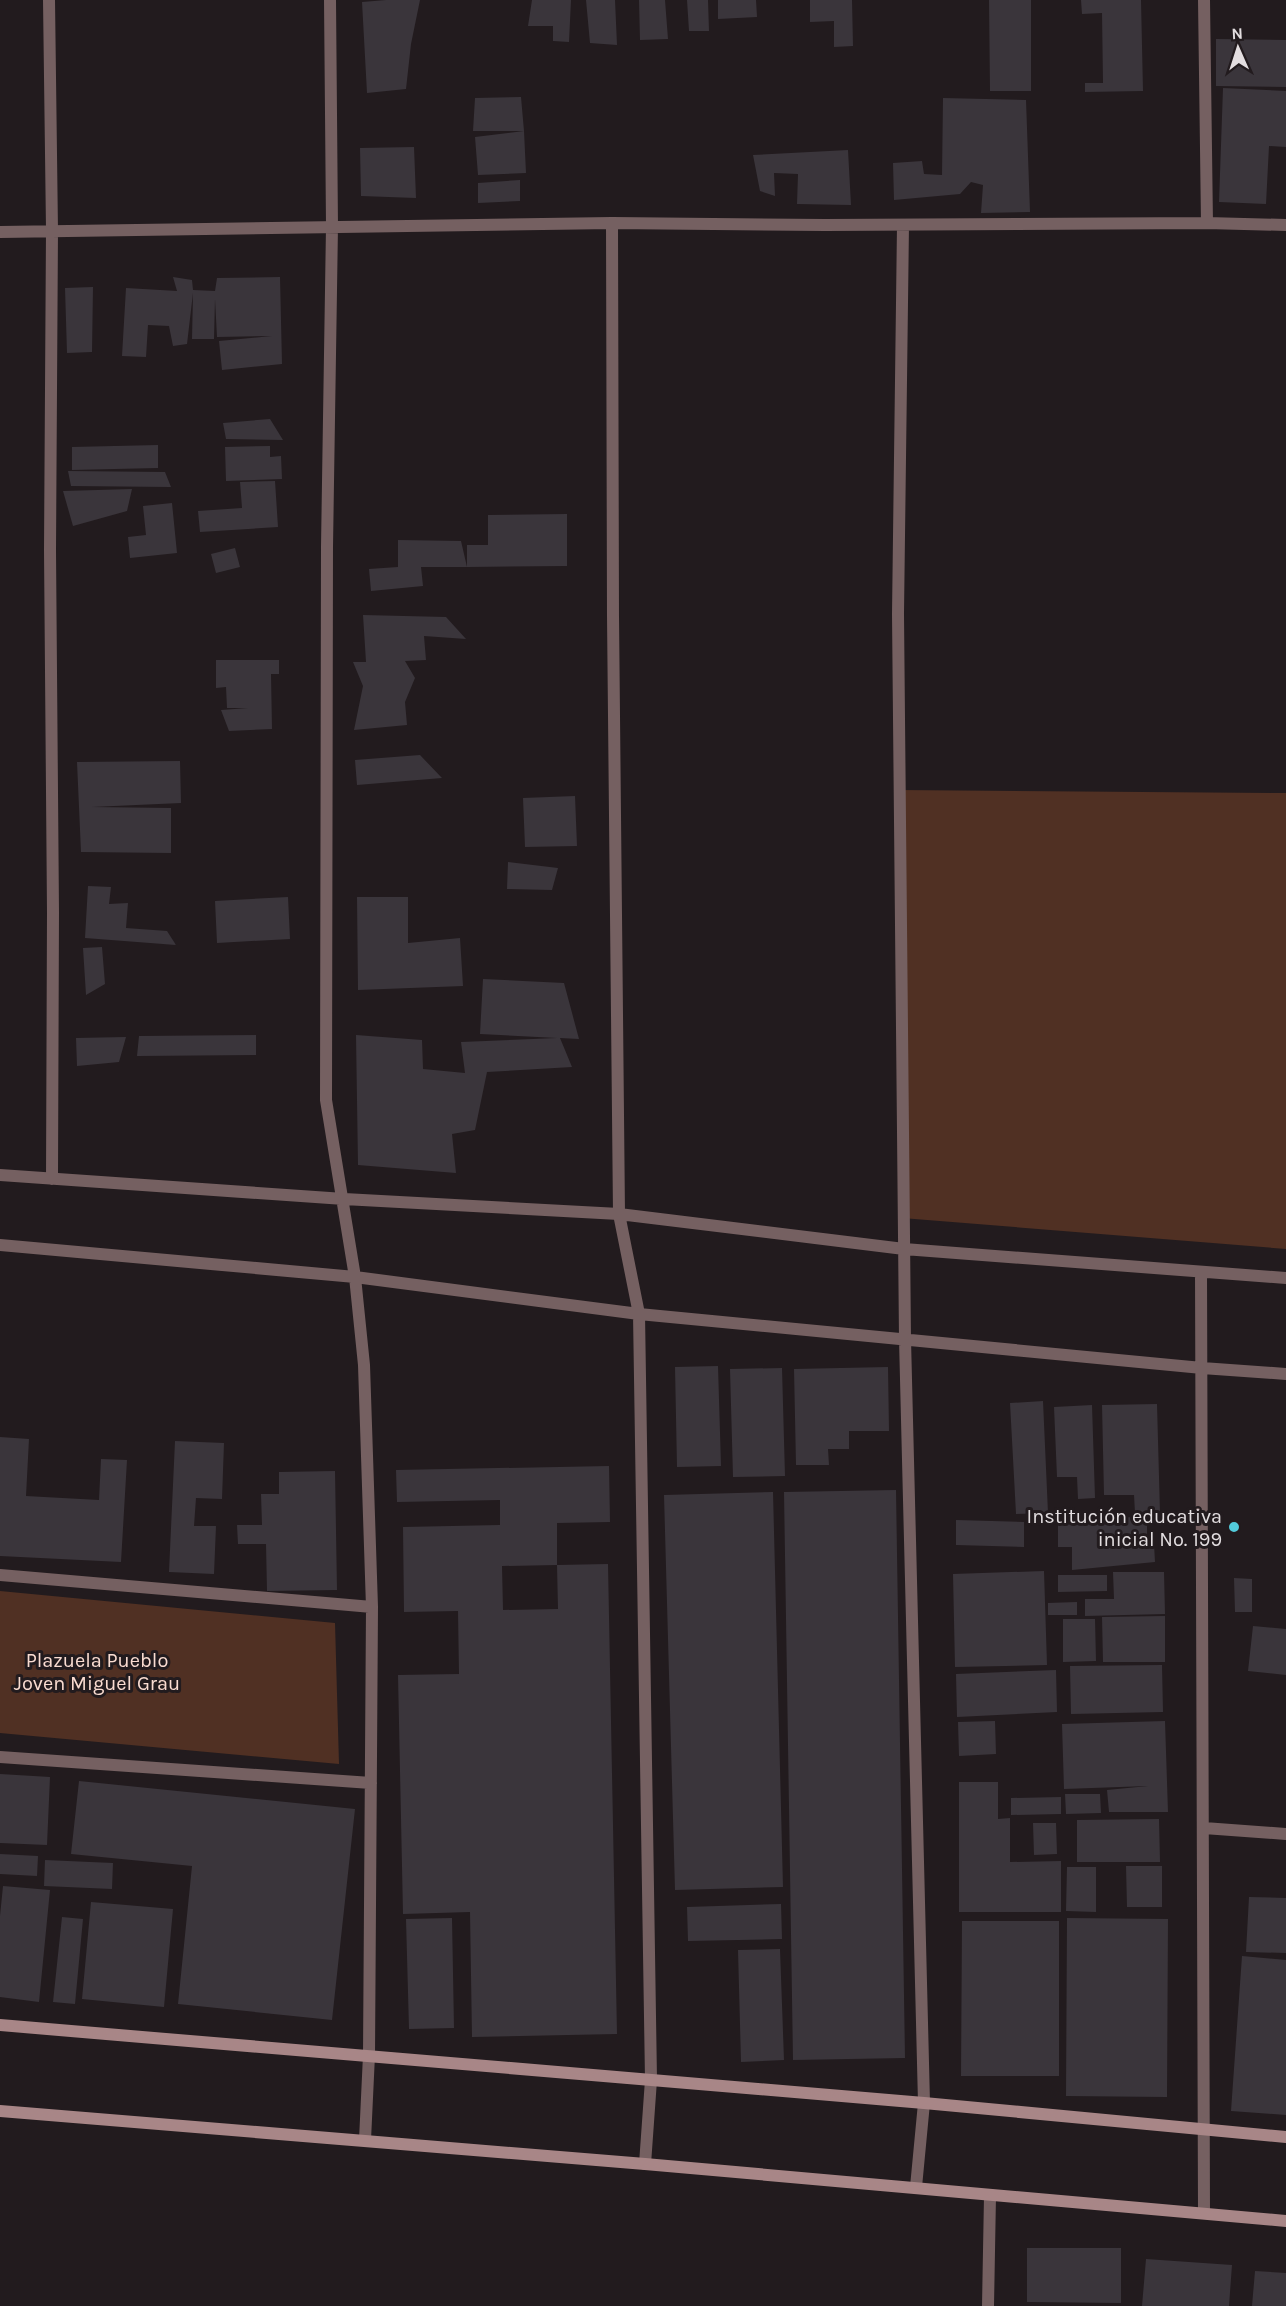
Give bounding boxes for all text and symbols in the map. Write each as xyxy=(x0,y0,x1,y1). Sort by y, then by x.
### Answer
north arrow xyxy=(1208,18,1268,78)
text: N xyxy=(1231,24,1243,43)
place label: Institución educativa inicial No. 199 xyxy=(1027,1505,1222,1551)
marker: Institución educativa inicial No. 199 xyxy=(1227,1520,1241,1534)
park label: Plazuela Pueblo Joven Miguel Grau xyxy=(14,1649,180,1695)

